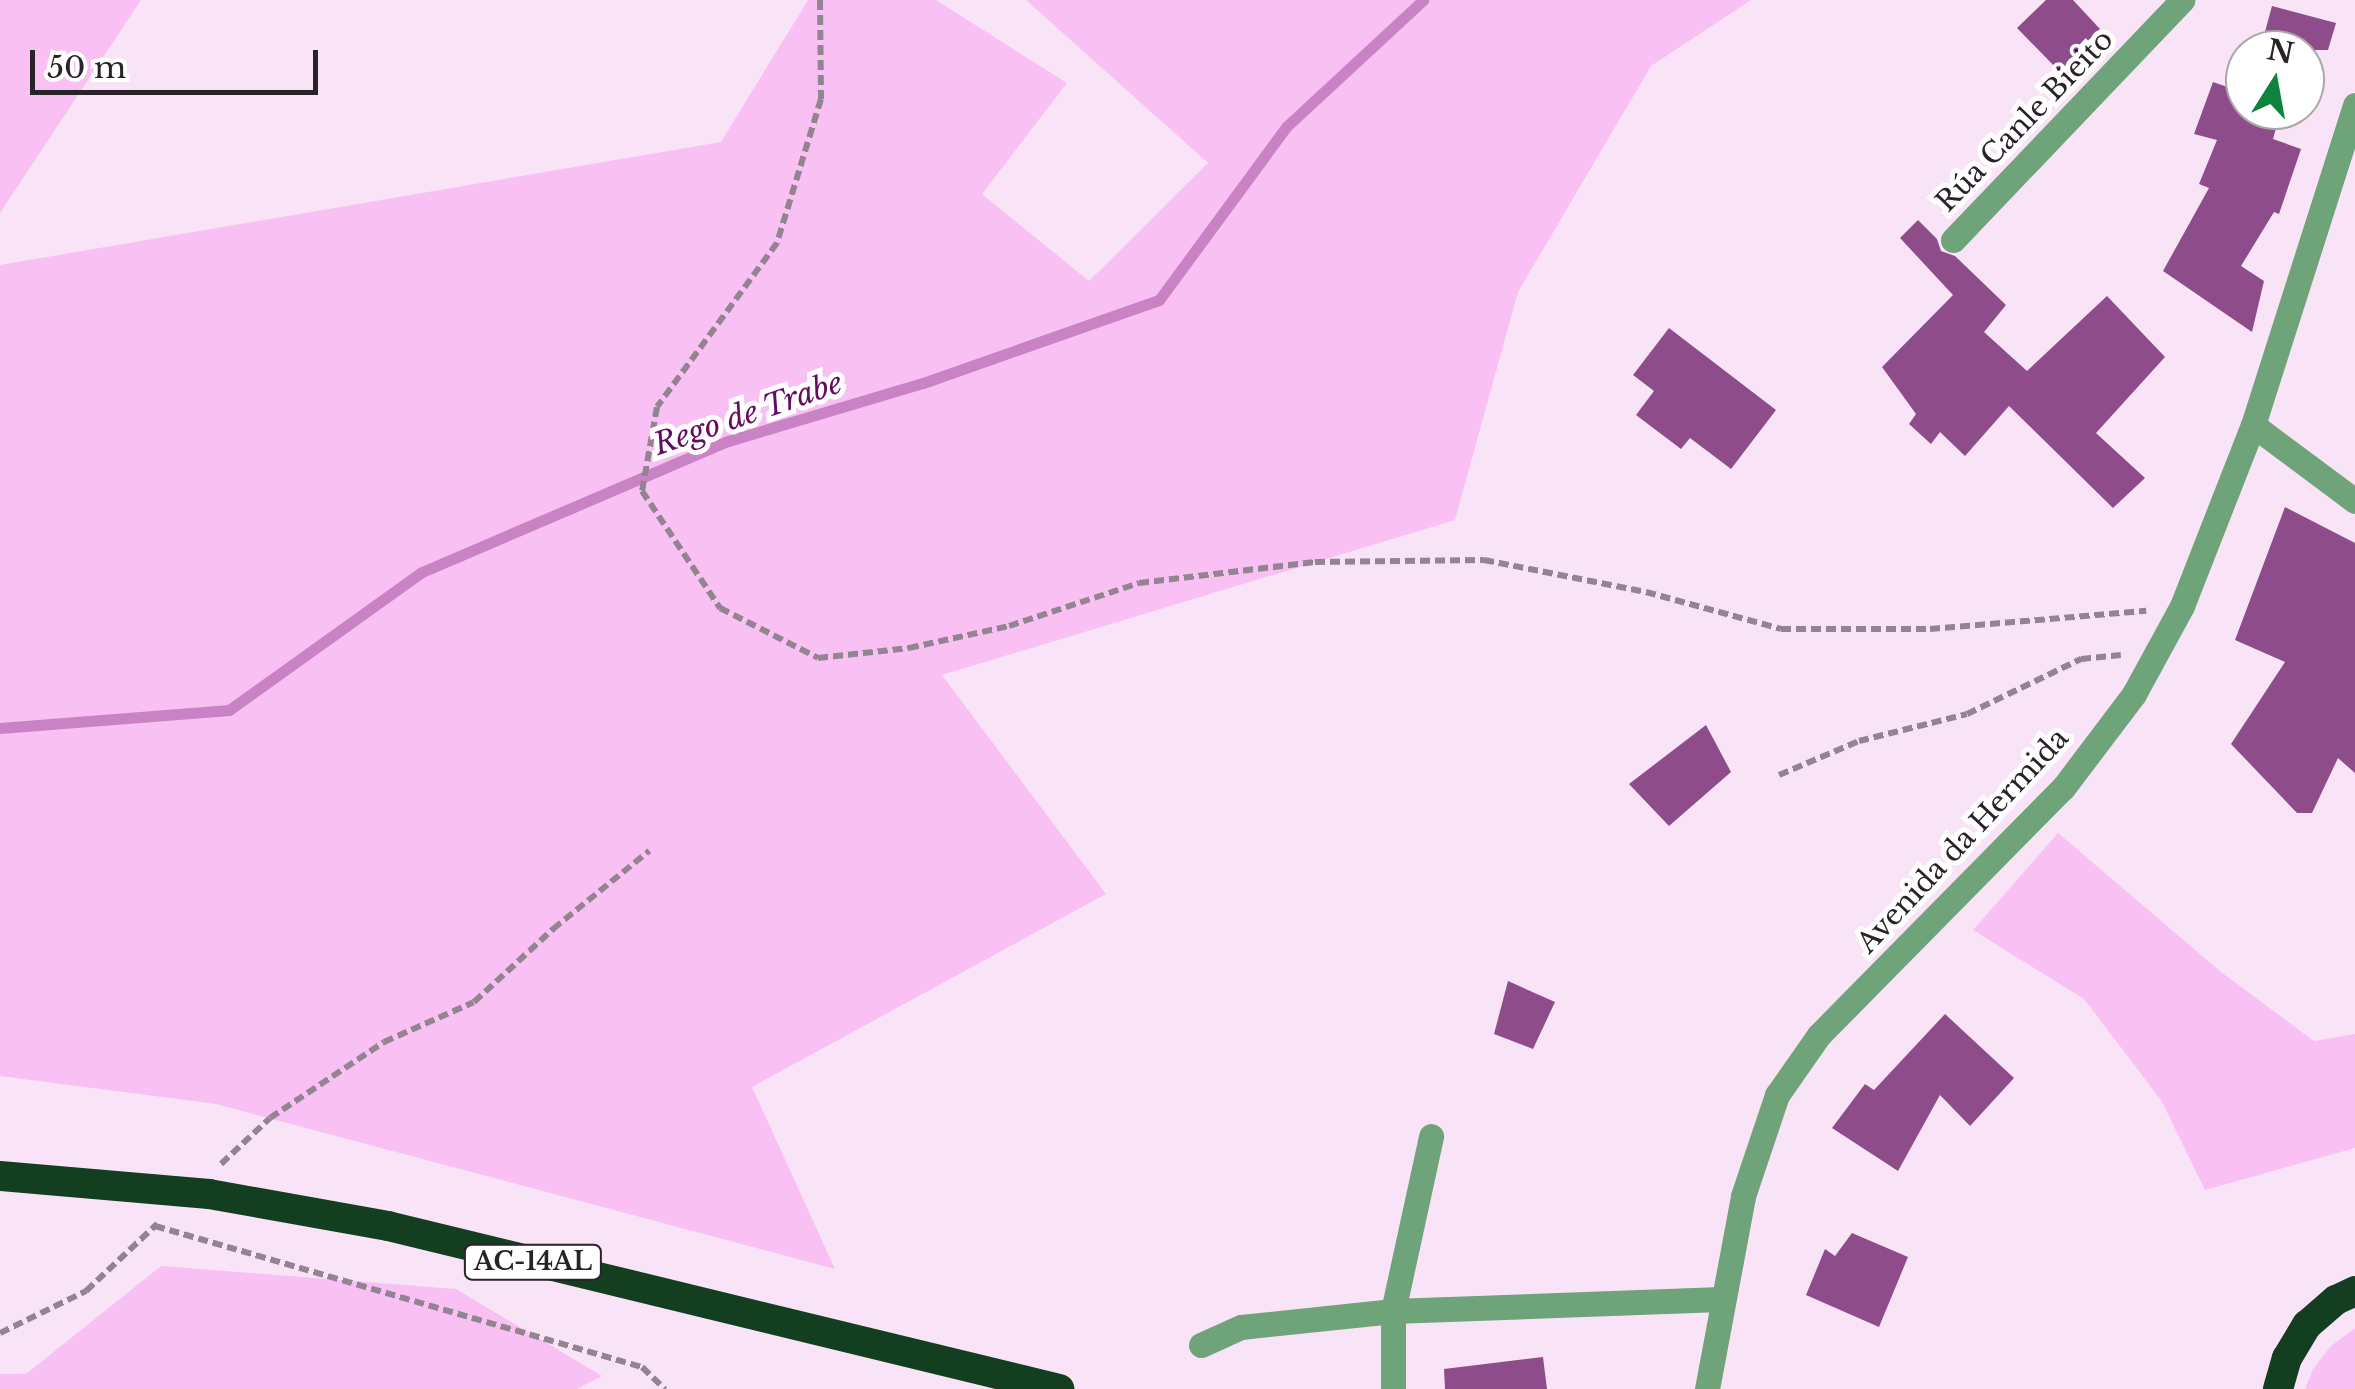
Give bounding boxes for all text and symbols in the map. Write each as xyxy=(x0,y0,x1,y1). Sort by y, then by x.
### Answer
street label: Rúa Canle Bieito xyxy=(1929,23,2121,219)
scale bar xyxy=(35,30,322,92)
north arrow xyxy=(2225,30,2325,130)
text: N xyxy=(2264,32,2297,72)
text: 50 m xyxy=(47,49,126,86)
water label: Rego de Trabe xyxy=(648,365,848,463)
street label: Avenida da Hermida xyxy=(1850,722,2076,960)
road number: AC-14AL xyxy=(463,1242,603,1282)

